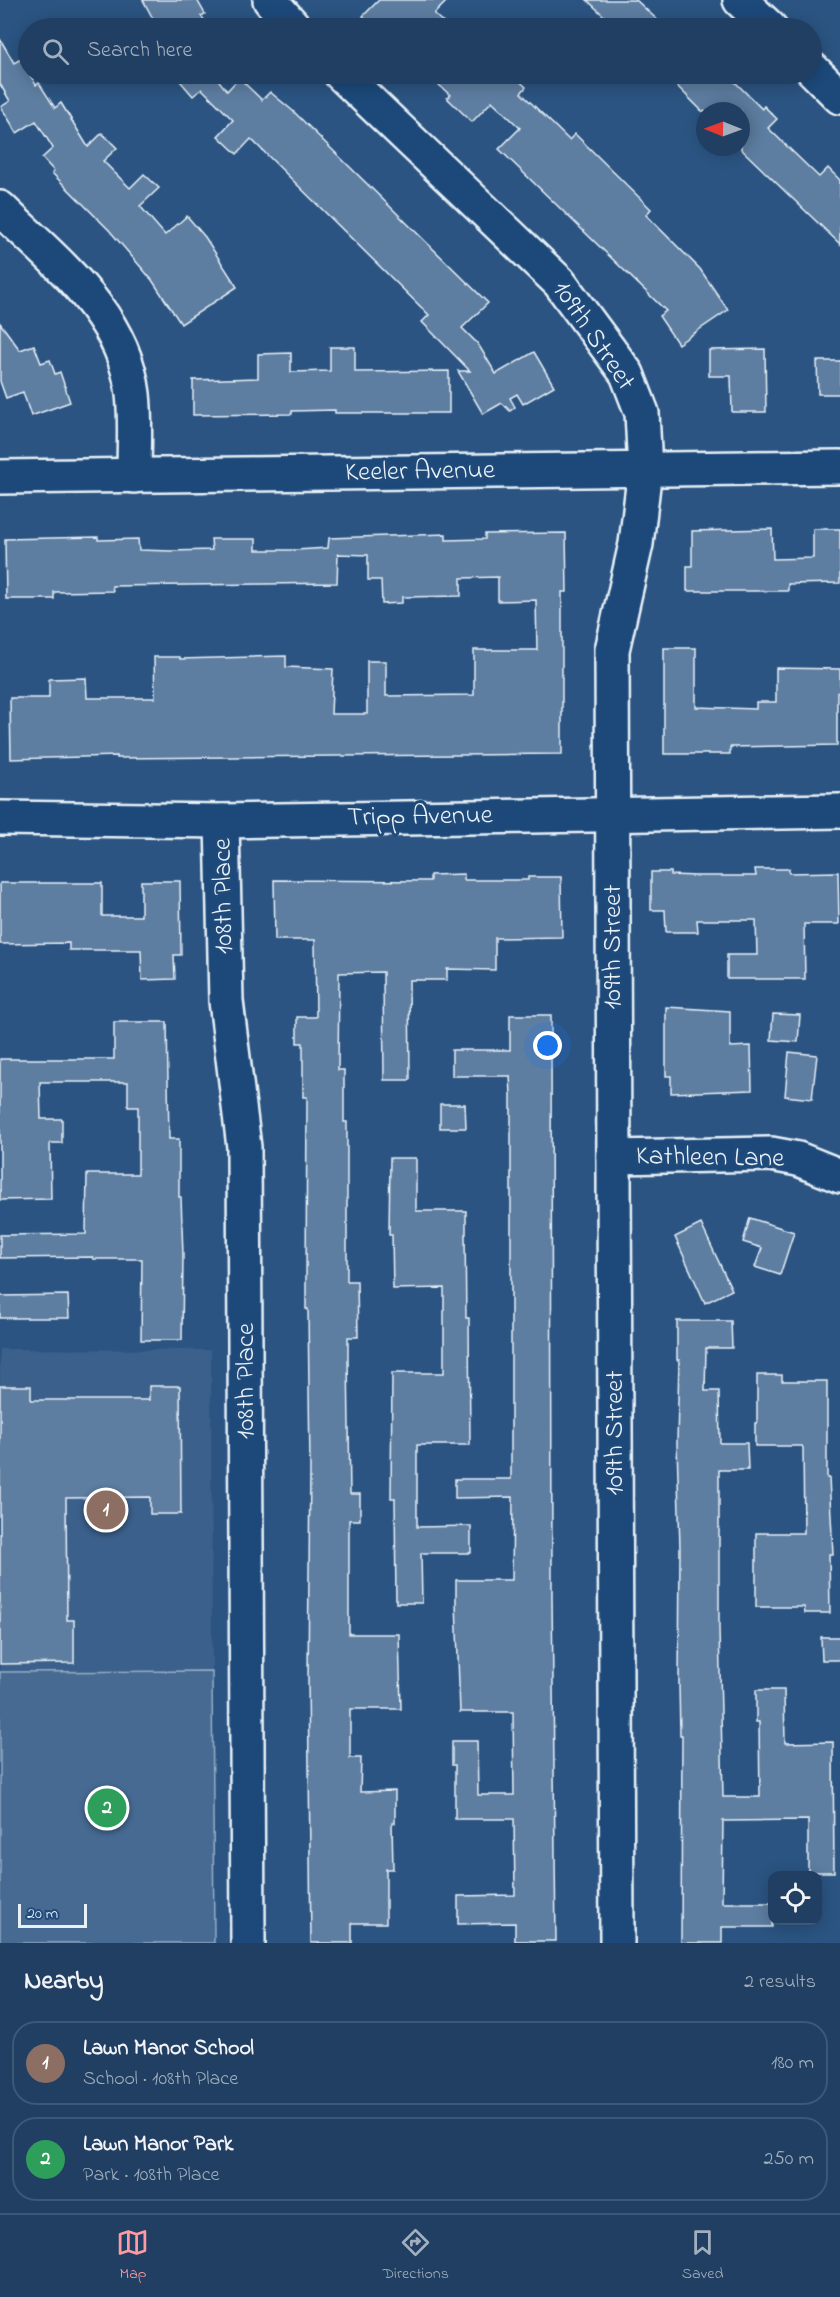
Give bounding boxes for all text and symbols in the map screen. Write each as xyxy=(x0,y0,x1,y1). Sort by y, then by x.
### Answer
search box xyxy=(18,18,822,84)
icon: search xyxy=(39,35,72,68)
text: Search here xyxy=(87,35,192,67)
north arrow xyxy=(696,102,750,156)
street label: 109th Street xyxy=(542,273,644,399)
street label: Keeler Avenue xyxy=(345,451,496,493)
street label: Tripp Avenue xyxy=(347,796,494,838)
street label: 108th Place xyxy=(203,837,245,954)
street label: 109th Street xyxy=(594,884,633,1010)
your location xyxy=(533,1031,562,1060)
street label: Kathleen Lane xyxy=(635,1137,785,1179)
street label: 108th Place xyxy=(227,1322,266,1439)
street label: 109th Street xyxy=(596,1370,635,1496)
pin: 1 xyxy=(86,1488,126,1532)
pin: 2 xyxy=(88,1786,126,1830)
map controls xyxy=(768,1871,822,1925)
button: locate xyxy=(768,1871,822,1925)
scale bar xyxy=(18,1901,87,1928)
text: 20 m xyxy=(27,1902,58,1926)
text: Nearby xyxy=(24,1963,103,2001)
text: 2 results xyxy=(744,1968,816,1997)
text: Lawn Manor School xyxy=(83,2033,254,2065)
text: 1 xyxy=(42,2049,49,2078)
text: 180 m xyxy=(771,2049,814,2078)
text: School · 108th Place xyxy=(83,2065,238,2094)
text: Lawn Manor Park xyxy=(83,2129,233,2161)
text: 2 xyxy=(41,2145,50,2174)
text: 250 m xyxy=(763,2145,814,2174)
text: Park · 108th Place xyxy=(83,2161,220,2190)
tab: Map xyxy=(116,2226,149,2286)
tab: Directions xyxy=(382,2226,449,2286)
tab: Saved xyxy=(682,2226,724,2286)

